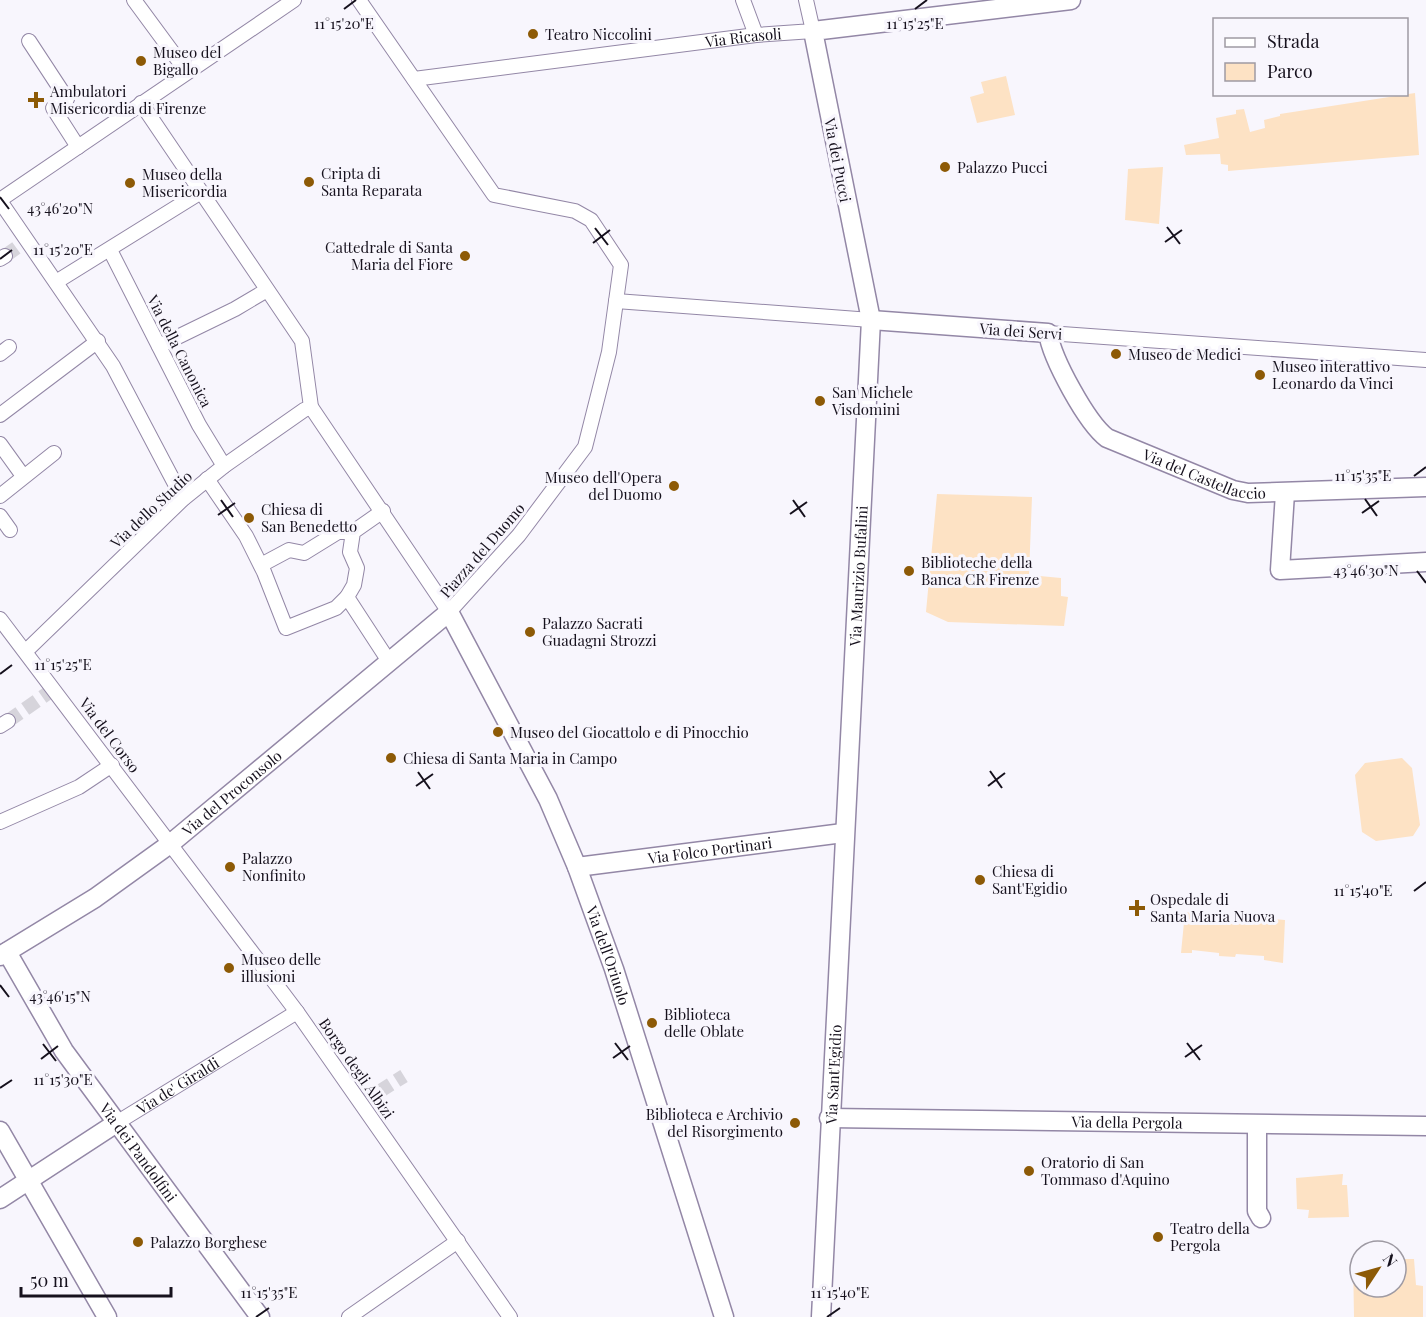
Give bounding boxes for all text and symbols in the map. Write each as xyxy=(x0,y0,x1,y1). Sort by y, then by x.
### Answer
text: 11°15'20"E xyxy=(314,13,374,33)
text: 11°15'25"E xyxy=(886,13,944,33)
legend xyxy=(1213,18,1408,96)
street label: Via Ricasoli xyxy=(703,23,783,52)
place label: Teatro Niccolini xyxy=(545,24,652,44)
marker: Teatro Niccolini xyxy=(526,27,540,41)
text: Strada xyxy=(1267,29,1320,53)
place label: Museo del Bigallo xyxy=(153,42,221,79)
marker: Museo del Bigallo xyxy=(134,54,148,68)
text: Parco xyxy=(1267,59,1313,83)
place label: Ambulatori Misericordia di Firenze xyxy=(49,81,206,118)
marker: Ambulatori Misericordia di Firenze xyxy=(27,91,45,109)
street label: Via dei Pucci xyxy=(820,115,856,204)
place label: Palazzo Pucci xyxy=(957,157,1048,177)
marker: Palazzo Pucci xyxy=(938,160,952,174)
place label: Cripta di Santa Reparata xyxy=(321,163,423,200)
place label: Museo della Misericordia xyxy=(142,164,228,201)
marker: Cripta di Santa Reparata xyxy=(302,175,316,189)
marker: Museo della Misericordia xyxy=(123,176,137,190)
text: 43°46'20"N xyxy=(27,198,93,218)
place label: Cattedrale di Santa Maria del Fiore xyxy=(325,237,454,274)
text: 11°15'20"E xyxy=(33,239,93,259)
marker: Cattedrale di Santa Maria del Fiore xyxy=(458,249,472,263)
street label: Via della Canonica xyxy=(143,291,217,411)
street label: Via dei Servi xyxy=(978,318,1064,344)
place label: Museo de Medici xyxy=(1128,344,1242,364)
marker: Museo de Medici xyxy=(1109,347,1123,361)
place label: Museo interattivo Leonardo da Vinci xyxy=(1272,356,1394,393)
marker: Museo interattivo Leonardo da Vinci xyxy=(1253,368,1267,382)
place label: San Michele Visdomini xyxy=(831,382,913,419)
marker: San Michele Visdomini xyxy=(813,394,827,408)
street label: Via del Castellaccio xyxy=(1139,444,1266,503)
text: 11°15'35"E xyxy=(1335,465,1391,485)
street label: Via dello Studio xyxy=(105,466,196,553)
place label: Museo dell'Opera del Duomo xyxy=(545,467,663,504)
marker: Museo dell'Opera del Duomo xyxy=(667,479,681,493)
street label: Piazza del Duomo xyxy=(435,498,529,602)
place label: Chiesa di San Benedetto xyxy=(261,499,357,536)
street label: Via Maurizio Bufalini xyxy=(845,504,872,648)
marker: Chiesa di San Benedetto xyxy=(242,511,256,525)
place label: Biblioteche della Banca CR Firenze xyxy=(921,552,1039,589)
text: 43°46'30"N xyxy=(1333,560,1399,580)
marker: Biblioteche della Banca CR Firenze xyxy=(902,564,916,578)
place label: Palazzo Sacrati Guadagni Strozzi xyxy=(542,613,657,650)
marker: Palazzo Sacrati Guadagni Strozzi xyxy=(523,625,537,639)
text: 11°15'25"E xyxy=(34,654,92,674)
street label: Via del Corso xyxy=(75,693,145,777)
place label: Museo del Giocattolo e di Pinocchio xyxy=(510,722,749,742)
marker: Museo del Giocattolo e di Pinocchio xyxy=(491,725,505,739)
street label: Via del Proconsolo xyxy=(177,745,286,841)
place label: Chiesa di Santa Maria in Campo xyxy=(403,748,617,768)
marker: Chiesa di Santa Maria in Campo xyxy=(384,751,398,765)
street label: Via Folco Portinari xyxy=(646,832,774,868)
place label: Palazzo Nonfinito xyxy=(242,848,306,885)
marker: Palazzo Nonfinito xyxy=(223,860,237,874)
place label: Chiesa di Sant'Egidio xyxy=(992,861,1067,898)
marker: Chiesa di Sant'Egidio xyxy=(973,873,987,887)
text: 11°15'40"E xyxy=(1334,880,1392,900)
place label: Ospedale di Santa Maria Nuova xyxy=(1150,889,1276,926)
marker: Ospedale di Santa Maria Nuova xyxy=(1128,899,1146,917)
street label: Via dell'Oriuolo xyxy=(582,902,635,1007)
place label: Museo delle illusioni xyxy=(241,949,321,986)
marker: Museo delle illusioni xyxy=(222,961,236,975)
text: 43°46'15"N xyxy=(29,986,91,1006)
place label: Biblioteca delle Oblate xyxy=(664,1004,744,1041)
street label: Borgo degli Albizi xyxy=(315,1014,399,1123)
marker: Biblioteca delle Oblate xyxy=(645,1016,659,1030)
street label: Via Sant'Egidio xyxy=(821,1024,846,1126)
street label: Via de' Giraldi xyxy=(132,1052,223,1119)
text: 11°15'30"E xyxy=(33,1069,93,1089)
street label: Via dei Pandolfini xyxy=(95,1098,182,1206)
place label: Biblioteca e Archivio del Risorgimento xyxy=(646,1104,783,1141)
street label: Via della Pergola xyxy=(1070,1111,1183,1133)
marker: Biblioteca e Archivio del Risorgimento xyxy=(788,1116,802,1130)
place label: Oratorio di San Tommaso d'Aquino xyxy=(1041,1152,1170,1189)
marker: Oratorio di San Tommaso d'Aquino xyxy=(1022,1164,1036,1178)
place label: Teatro della Pergola xyxy=(1170,1218,1250,1255)
marker: Teatro della Pergola xyxy=(1151,1230,1165,1244)
place label: Palazzo Borghese xyxy=(150,1232,267,1252)
marker: Palazzo Borghese xyxy=(131,1235,145,1249)
north arrow xyxy=(1348,1239,1408,1299)
text: N xyxy=(1379,1249,1403,1271)
scale bar xyxy=(21,1260,171,1298)
text: 50 m xyxy=(30,1268,69,1292)
text: 11°15'35"E xyxy=(241,1282,297,1302)
text: 11°15'40"E xyxy=(811,1282,869,1302)

